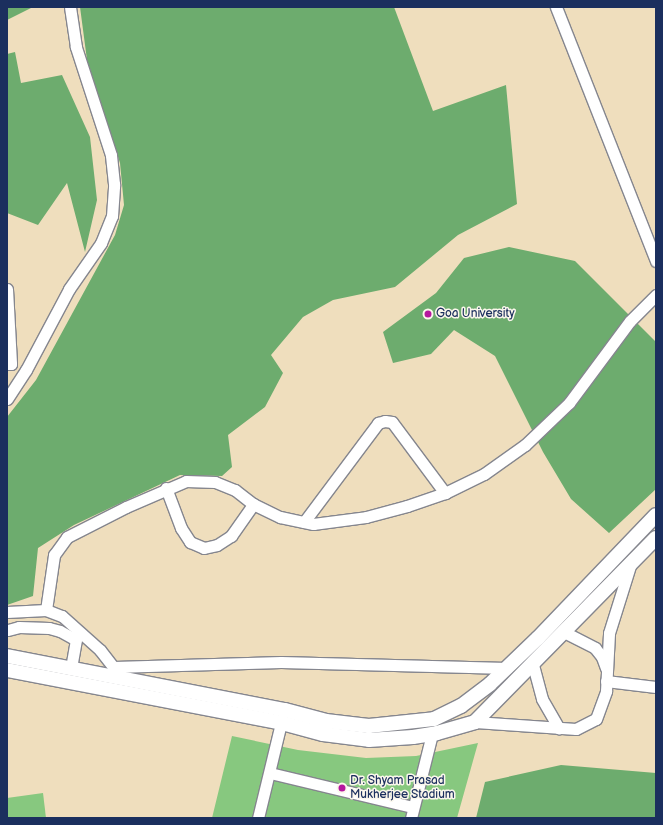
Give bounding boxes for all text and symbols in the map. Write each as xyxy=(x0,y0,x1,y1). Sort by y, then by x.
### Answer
place label: Goa University xyxy=(436,307,515,321)
marker: Goa University xyxy=(423,309,433,319)
place label: Dr. Shyam Prasad Mukherjee Stadium xyxy=(350,774,455,802)
marker: Dr. Shyam Prasad Mukherjee Stadium xyxy=(337,783,347,793)

